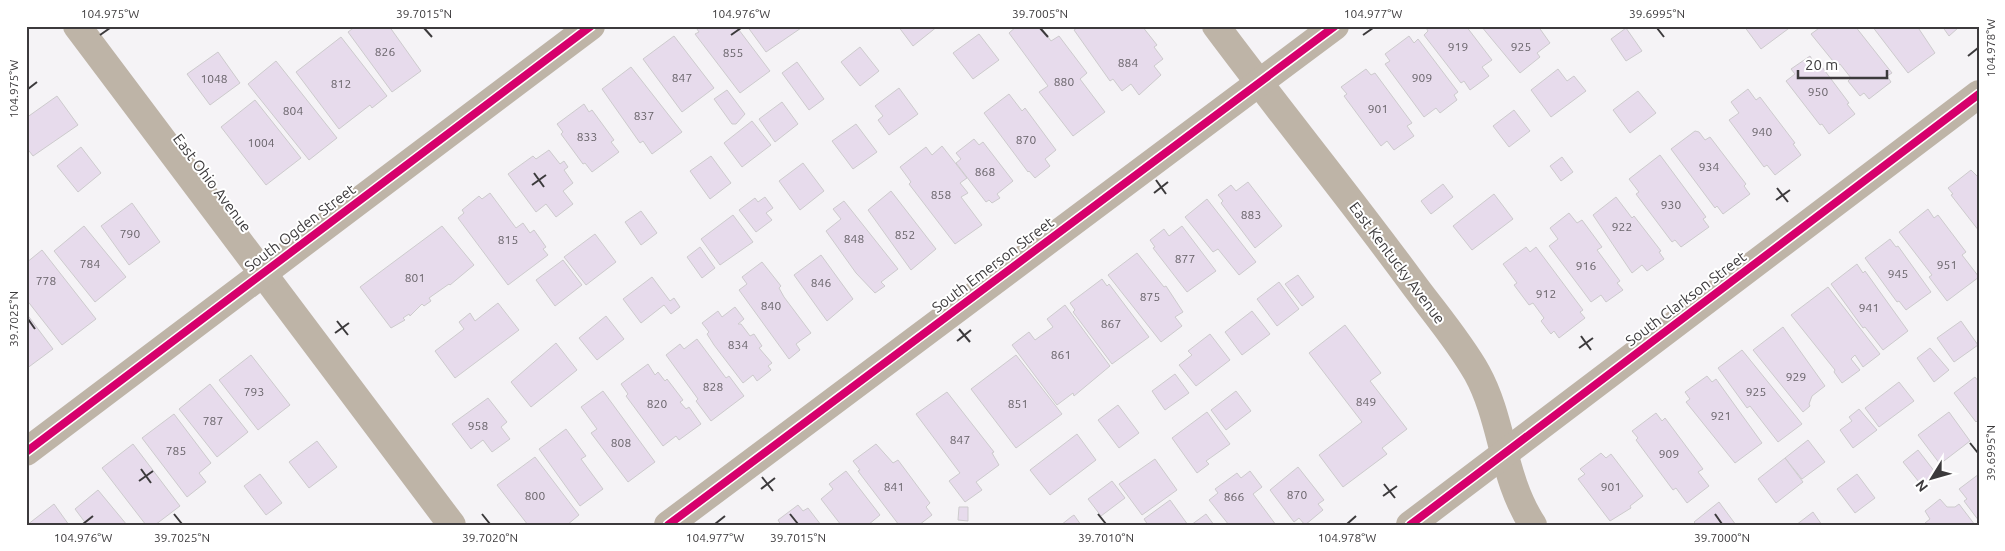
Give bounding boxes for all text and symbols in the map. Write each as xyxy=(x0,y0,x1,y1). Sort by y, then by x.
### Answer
text: 104.975°W xyxy=(81,7,139,20)
text: 39.7015°N xyxy=(396,7,452,20)
text: 104.976°W xyxy=(712,7,770,20)
text: 39.7005°N xyxy=(1012,7,1068,20)
text: 104.977°W xyxy=(1344,7,1402,20)
text: 39.6995°N xyxy=(1629,7,1685,20)
text: 104.978°W xyxy=(1984,19,1997,77)
house number: 919 xyxy=(1448,40,1468,53)
house number: 925 xyxy=(1511,40,1531,53)
house number: 826 xyxy=(375,45,395,58)
house number: 855 xyxy=(723,46,743,59)
scale bar xyxy=(1798,48,1886,80)
house number: 884 xyxy=(1118,56,1138,69)
text: 20 m xyxy=(1805,56,1838,73)
text: 104.975°W xyxy=(7,60,20,118)
house number: 847 xyxy=(672,71,692,84)
house number: 909 xyxy=(1412,71,1432,84)
house number: 1048 xyxy=(200,72,228,85)
house number: 880 xyxy=(1054,75,1074,88)
house number: 812 xyxy=(331,77,351,90)
house number: 950 xyxy=(1808,85,1828,98)
house number: 901 xyxy=(1368,102,1388,115)
house number: 804 xyxy=(283,104,303,117)
house number: 837 xyxy=(634,109,654,122)
house number: 940 xyxy=(1752,125,1772,138)
street label: East Ohio Avenue xyxy=(170,130,255,235)
house number: 833 xyxy=(577,130,597,143)
house number: 870 xyxy=(1016,133,1036,146)
house number: 1004 xyxy=(247,136,275,149)
house number: 934 xyxy=(1699,160,1719,173)
house number: 868 xyxy=(975,165,995,178)
street label: South Ogden Street xyxy=(241,180,359,275)
house number: 858 xyxy=(931,188,951,201)
street label: East Kentucky Avenue xyxy=(1346,198,1449,327)
house number: 930 xyxy=(1661,198,1681,211)
house number: 883 xyxy=(1241,208,1261,221)
street label: South Emerson Street xyxy=(929,213,1057,316)
house number: 922 xyxy=(1612,220,1632,233)
house number: 790 xyxy=(120,227,140,240)
house number: 852 xyxy=(895,228,915,241)
house number: 848 xyxy=(844,232,864,245)
house number: 815 xyxy=(498,233,518,246)
street label: South Clarkson Street xyxy=(1622,248,1749,349)
house number: 877 xyxy=(1175,252,1195,265)
house number: 784 xyxy=(80,257,100,270)
house number: 951 xyxy=(1937,258,1957,271)
house number: 916 xyxy=(1576,259,1596,272)
house number: 945 xyxy=(1888,267,1908,280)
house number: 801 xyxy=(405,271,425,284)
house number: 778 xyxy=(36,274,56,287)
house number: 846 xyxy=(811,276,831,289)
house number: 912 xyxy=(1536,287,1556,300)
house number: 875 xyxy=(1140,290,1160,303)
text: 39.7025°N xyxy=(7,291,20,347)
house number: 840 xyxy=(761,299,781,312)
house number: 941 xyxy=(1859,301,1879,314)
house number: 867 xyxy=(1101,317,1121,330)
house number: 834 xyxy=(728,338,748,351)
house number: 861 xyxy=(1051,348,1071,361)
house number: 929 xyxy=(1786,370,1806,383)
house number: 828 xyxy=(703,380,723,393)
house number: 793 xyxy=(244,385,264,398)
house number: 925 xyxy=(1746,385,1766,398)
house number: 849 xyxy=(1356,395,1376,408)
house number: 820 xyxy=(647,397,667,410)
house number: 851 xyxy=(1008,397,1028,410)
house number: 921 xyxy=(1711,409,1731,422)
house number: 787 xyxy=(203,414,223,427)
house number: 958 xyxy=(468,419,488,432)
text: 39.6995°N xyxy=(1984,425,1997,481)
house number: 847 xyxy=(950,433,970,446)
house number: 808 xyxy=(611,436,631,449)
house number: 785 xyxy=(166,444,186,457)
house number: 909 xyxy=(1659,447,1679,460)
north arrow xyxy=(1908,454,1958,504)
text: N xyxy=(1912,477,1931,495)
house number: 841 xyxy=(884,480,904,493)
house number: 901 xyxy=(1601,480,1621,493)
house number: 870 xyxy=(1287,488,1307,501)
house number: 800 xyxy=(525,489,545,502)
house number: 866 xyxy=(1224,490,1244,503)
text: 104.976°W xyxy=(54,531,112,544)
text: 39.7025°N xyxy=(154,531,210,544)
text: 39.7020°N xyxy=(462,531,518,544)
text: 104.977°W xyxy=(686,531,744,544)
text: 39.7015°N xyxy=(770,531,826,544)
text: 39.7010°N xyxy=(1078,531,1134,544)
text: 104.978°W xyxy=(1318,531,1376,544)
text: 39.7000°N xyxy=(1694,531,1750,544)

